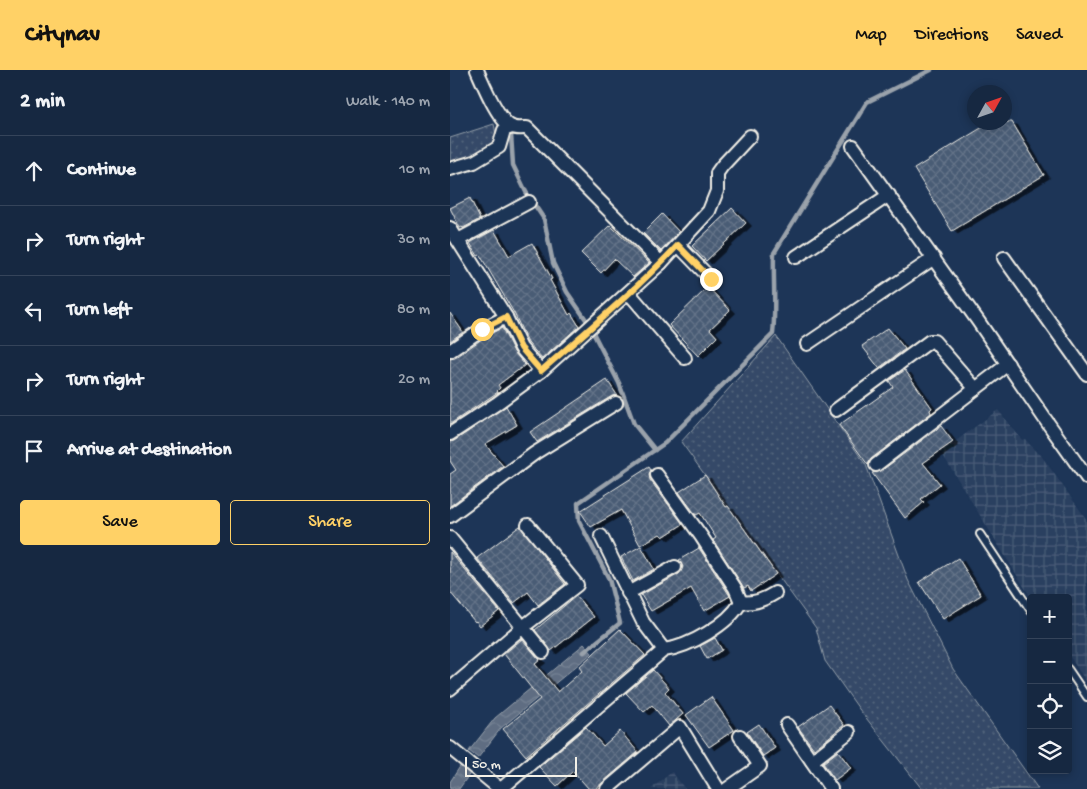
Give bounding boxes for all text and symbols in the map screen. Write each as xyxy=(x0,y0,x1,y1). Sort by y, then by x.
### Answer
text: Citynav xyxy=(25,21,100,50)
text: Map xyxy=(855,25,887,46)
text: Directions xyxy=(915,25,988,46)
text: Saved xyxy=(1016,25,1062,46)
north arrow xyxy=(967,85,1012,130)
text: 2 min xyxy=(20,90,65,115)
text: Walk · 140 m xyxy=(346,93,430,112)
icon: ahead xyxy=(20,157,48,185)
text: Continue xyxy=(67,159,136,182)
text: 10 m xyxy=(399,161,430,180)
icon: right xyxy=(20,227,48,255)
text: Turn right xyxy=(67,229,143,252)
text: 30 m xyxy=(397,231,430,250)
route end xyxy=(700,268,723,291)
icon: left xyxy=(20,297,48,325)
text: Turn left xyxy=(67,299,131,322)
text: 80 m xyxy=(397,301,430,320)
route start xyxy=(471,318,494,341)
icon: right xyxy=(20,367,48,395)
text: Turn right xyxy=(67,369,143,392)
text: 20 m xyxy=(398,371,430,390)
icon: arrive xyxy=(20,437,48,465)
text: Arrive at destination xyxy=(67,439,231,462)
button: Save xyxy=(20,500,220,545)
button: Share xyxy=(230,500,430,545)
map controls xyxy=(1027,594,1072,774)
button: + xyxy=(1027,594,1072,639)
button: − xyxy=(1027,639,1072,684)
button: locate xyxy=(1027,684,1072,729)
button: layers xyxy=(1027,729,1072,774)
scale bar xyxy=(465,754,578,777)
text: 50 m xyxy=(472,757,501,774)

